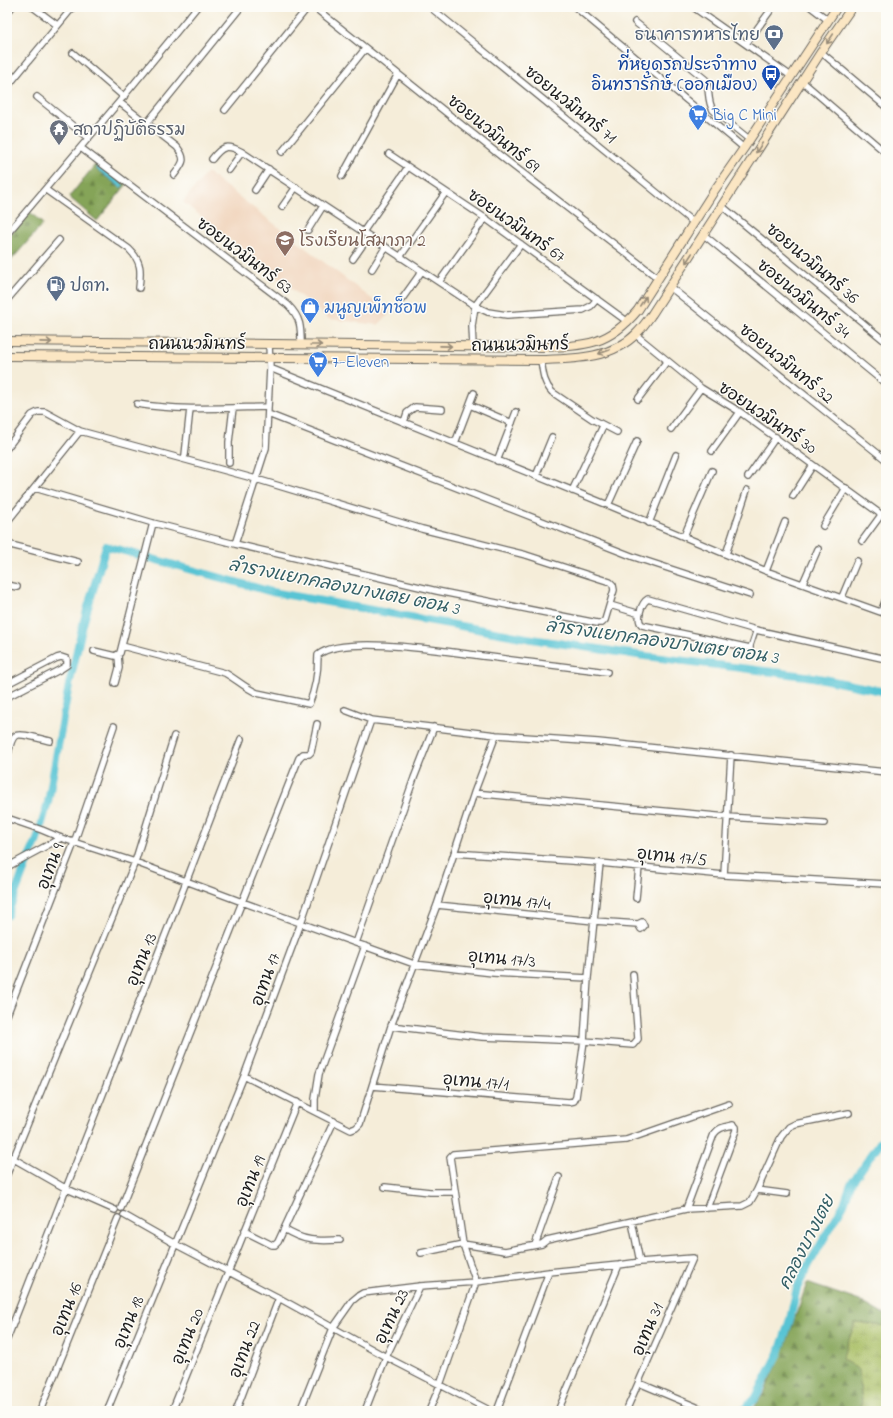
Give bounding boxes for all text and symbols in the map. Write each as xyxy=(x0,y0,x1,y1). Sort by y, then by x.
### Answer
place label: ธนาคารทหารไทย xyxy=(635,23,760,48)
bank icon: ธนาคารทหารไทย xyxy=(763,23,785,51)
one-way arrow xyxy=(826,33,834,44)
place label: ที่หยุดรถประจำทาง อินทรารักษ์ (ออกเมือง) xyxy=(591,49,757,98)
street label: ซอยนวมินทร์ 71 xyxy=(518,60,622,151)
bus stop icon: ที่หยุดรถประจำทาง อินทรารักษ์ (ออกเมือง) xyxy=(760,63,782,91)
street label: ซอยนวมินทร์ 69 xyxy=(441,89,545,179)
supermarket icon: Big C Mini xyxy=(687,103,709,131)
place label: Big C Mini xyxy=(711,103,777,130)
temple icon: สถาปฏิบัติธรรม xyxy=(48,118,70,146)
place label: สถาปฏิบัติธรรม xyxy=(73,118,186,143)
one-way arrow xyxy=(755,143,764,154)
street label: ซอยนวมินทร์ 67 xyxy=(462,183,570,269)
street label: ซอยนวมินทร์ 63 xyxy=(191,212,297,301)
street label: ซอยนวมินทร์ 36 xyxy=(760,218,864,311)
school or university icon: โรงเรียนโสมาภา 2 xyxy=(274,229,296,257)
place label: โรงเรียนโสมาภา 2 xyxy=(299,229,426,254)
one-way arrow xyxy=(685,252,693,263)
street label: ซอยนวมินทร์ 34 xyxy=(751,254,855,345)
fuel station icon: ปตท. xyxy=(45,274,67,302)
place label: ปตท. xyxy=(70,274,110,299)
shop icon: มนูญเพ็ทช็อพ xyxy=(299,296,321,324)
place label: มนูญเพ็ทช็อพ xyxy=(324,296,427,321)
one-way arrow xyxy=(639,296,647,307)
street label: ซอยนวมินทร์ 32 xyxy=(733,318,839,410)
street label: ถนนนวมินทร์ xyxy=(148,332,246,357)
street label: ถนนนวมินทร์ xyxy=(471,332,570,359)
one-way arrow xyxy=(39,338,52,346)
one-way arrow xyxy=(309,341,322,349)
one-way arrow xyxy=(439,342,452,350)
one-way arrow xyxy=(599,349,611,357)
supermarket icon: 7-Eleven xyxy=(307,350,329,378)
place label: 7-Eleven xyxy=(332,350,389,375)
street label: ซอยนวมินทร์ 30 xyxy=(713,376,822,461)
water label: ลำรางแยกคลองบางเตย ตอน 3 xyxy=(226,553,462,623)
water label: ลำรางแยกคลองบางเตย ตอน 3 xyxy=(543,614,781,672)
street label: อุเทน 9 xyxy=(31,840,72,893)
street label: อุเทน 17/5 xyxy=(636,841,708,874)
street label: อุเทน 17/4 xyxy=(482,886,552,917)
street label: อุเทน 13 xyxy=(120,929,164,990)
street label: อุเทน 17/3 xyxy=(467,944,537,975)
street label: อุเทน 17 xyxy=(245,949,288,1010)
street label: อุเทน 17/1 xyxy=(442,1067,510,1098)
street label: อุเทน 19 xyxy=(230,1152,273,1211)
water label: คลองบางเตย xyxy=(773,1190,843,1294)
street label: อุเทน 16 xyxy=(45,1279,90,1340)
street label: อุเทน 23 xyxy=(369,1285,416,1348)
street label: อุเทน 18 xyxy=(108,1293,151,1353)
street label: อุเทน 31 xyxy=(626,1299,671,1360)
street label: อุเทน 20 xyxy=(166,1305,211,1368)
street label: อุเทน 22 xyxy=(223,1317,268,1382)

